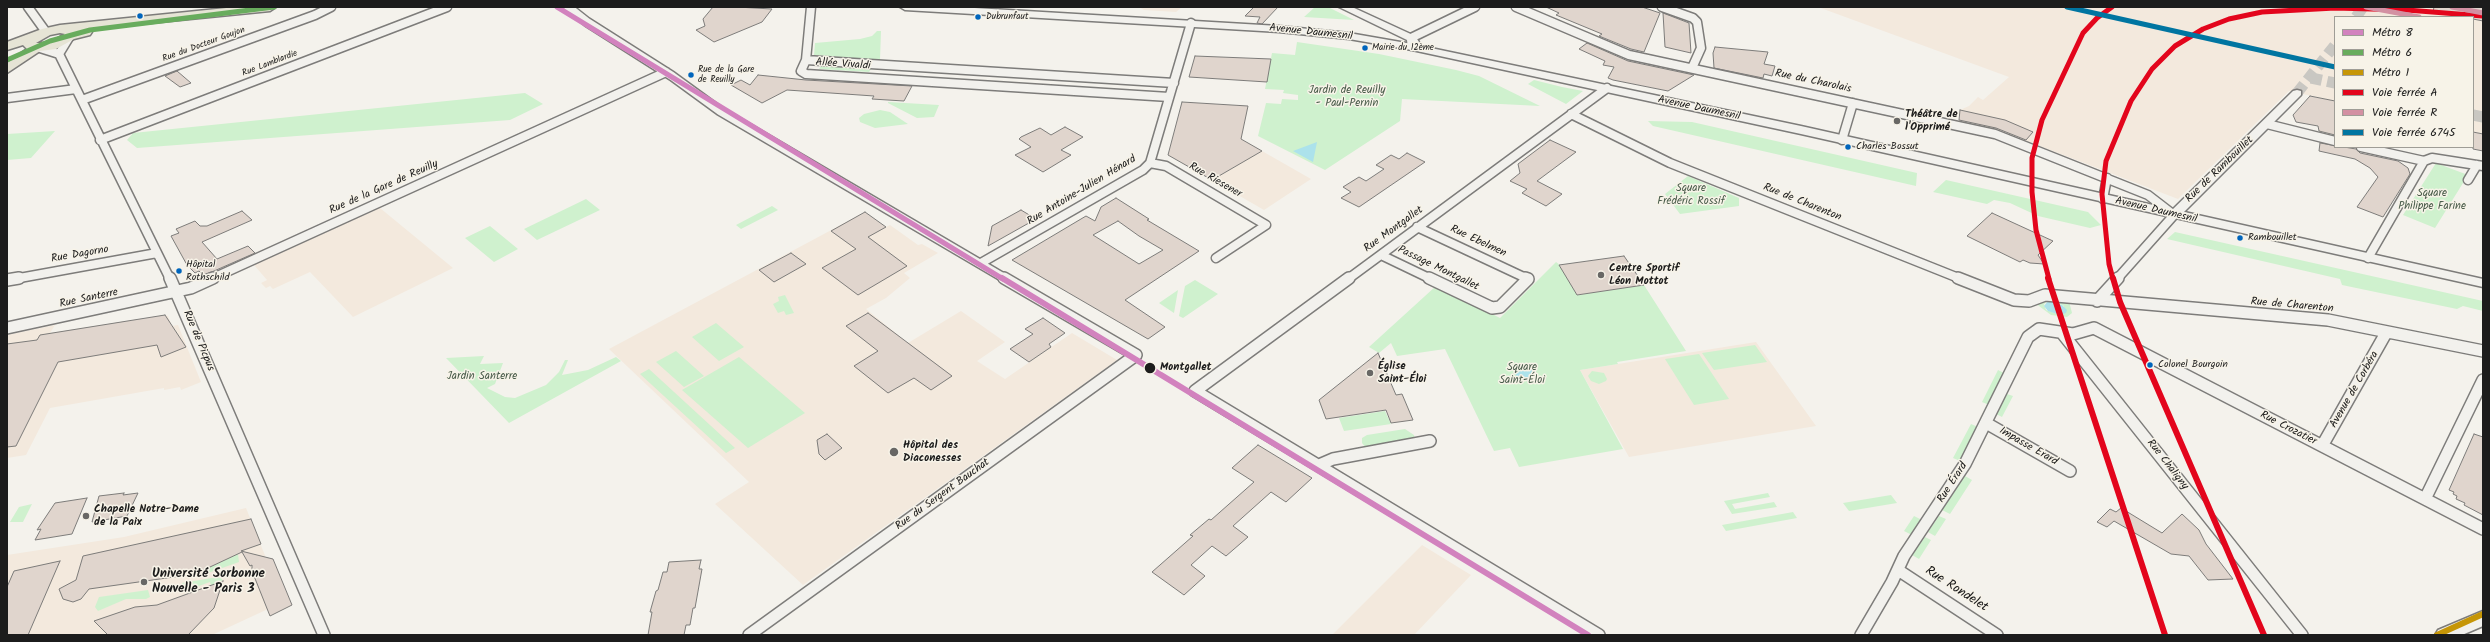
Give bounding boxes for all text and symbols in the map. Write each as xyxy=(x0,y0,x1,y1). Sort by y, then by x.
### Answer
unlabelled marker xyxy=(135,11,145,21)
marker: Dubrunfaut xyxy=(973,12,983,22)
place label: Dubrunfaut xyxy=(986,12,1028,22)
legend xyxy=(2334,16,2474,148)
street label: Avenue Daumesnil xyxy=(1269,22,1353,44)
text: Métro 8 xyxy=(2372,23,2413,42)
street label: Rue du Docteur Goujon xyxy=(161,25,247,65)
marker: Mairie du 12ème xyxy=(1360,43,1370,53)
place label: Mairie du 12ème xyxy=(1372,43,1434,53)
text: Métro 6 xyxy=(2372,43,2412,62)
street label: Rue Lamblardie xyxy=(241,49,299,79)
street label: Allée Vivaldi xyxy=(815,56,871,74)
text: Métro 1 xyxy=(2372,63,2409,82)
place label: Rue de la Gare de Reuilly xyxy=(698,65,754,86)
street label: Rue du Charolais xyxy=(1774,67,1852,97)
marker: Rue de la Gare de Reuilly xyxy=(686,70,696,80)
text: Voie ferrée A xyxy=(2372,83,2438,102)
park label: Jardin de Reuilly - Paul-Pernin xyxy=(1308,84,1386,110)
street label: Avenue Daumesnil xyxy=(1657,94,1741,124)
text: Voie ferrée R xyxy=(2372,103,2437,122)
place label: Théâtre de l'Opprimé xyxy=(1905,108,1958,134)
marker: Théâtre de l'Opprimé xyxy=(1892,116,1902,126)
text: Voie ferrée 6745 xyxy=(2372,123,2455,142)
street label: Rue de Rambouillet xyxy=(2183,134,2257,206)
place label: Charles Bossut xyxy=(1856,141,1919,153)
marker: Charles Bossut xyxy=(1843,142,1853,152)
street label: Rue Antoine-Julien Hénard xyxy=(1025,153,1139,229)
street label: Rue de la Gare de Reuilly xyxy=(328,158,440,218)
street label: Rue Riesener xyxy=(1186,160,1244,202)
street label: Rue de Charenton xyxy=(1761,181,1843,225)
park label: Square Frédéric Rossif xyxy=(1657,182,1725,208)
park label: Square Philippe Farine xyxy=(2398,187,2466,213)
street label: Avenue Daumesnil xyxy=(2114,195,2198,227)
street label: Rue Montgallet xyxy=(1362,204,1426,256)
street label: Rue Ebelmen xyxy=(1448,223,1508,261)
place label: Rambouillet xyxy=(2248,232,2297,244)
marker: Rambouillet xyxy=(2235,233,2245,243)
street label: Rue Dagorno xyxy=(50,243,110,267)
street label: Passage Montgallet xyxy=(1395,244,1481,294)
place label: Hôpital Rothschild xyxy=(186,259,229,282)
place label: Centre Sportif Léon Mottot xyxy=(1609,262,1679,288)
marker: Hôpital Rothschild xyxy=(174,266,184,276)
marker: Centre Sportif Léon Mottot xyxy=(1596,270,1606,280)
street label: Rue Santerre xyxy=(59,286,119,312)
street label: Rue de Charenton xyxy=(2250,296,2334,316)
street label: Rue de Picpus xyxy=(179,309,217,373)
street label: Avenue de Corbéra xyxy=(2328,349,2382,431)
place label: Colonel Bourgoin xyxy=(2158,359,2228,371)
place label: Église Saint-Éloi xyxy=(1378,360,1426,386)
marker: Colonel Bourgoin xyxy=(2145,360,2155,370)
marker: Montgallet xyxy=(1143,361,1157,375)
place label: Montgallet xyxy=(1160,361,1211,375)
park label: Square Saint-Éloi xyxy=(1499,361,1545,387)
marker: Église Saint-Éloi xyxy=(1365,368,1375,378)
park label: Jardin Santerre xyxy=(447,370,517,384)
street label: Rue Crozatier xyxy=(2257,409,2319,449)
street label: Impasse Erard xyxy=(1996,425,2060,469)
street label: Rue Chaligny xyxy=(2143,437,2191,493)
place label: Hôpital des Diaconesses xyxy=(903,439,961,465)
marker: Hôpital des Diaconesses xyxy=(888,446,900,458)
street label: Rue du Sergent Bauchat xyxy=(893,456,993,534)
street label: Rue Érard xyxy=(1935,460,1971,506)
place label: Chapelle Notre-Dame de la Paix xyxy=(94,503,199,529)
marker: Chapelle Notre-Dame de la Paix xyxy=(81,511,91,521)
street label: Rue Rondelet xyxy=(1922,564,1990,616)
place label: Université Sorbonne Nouvelle - Paris 3 xyxy=(152,567,265,598)
marker: Université Sorbonne Nouvelle - Paris 3 xyxy=(139,577,149,587)

